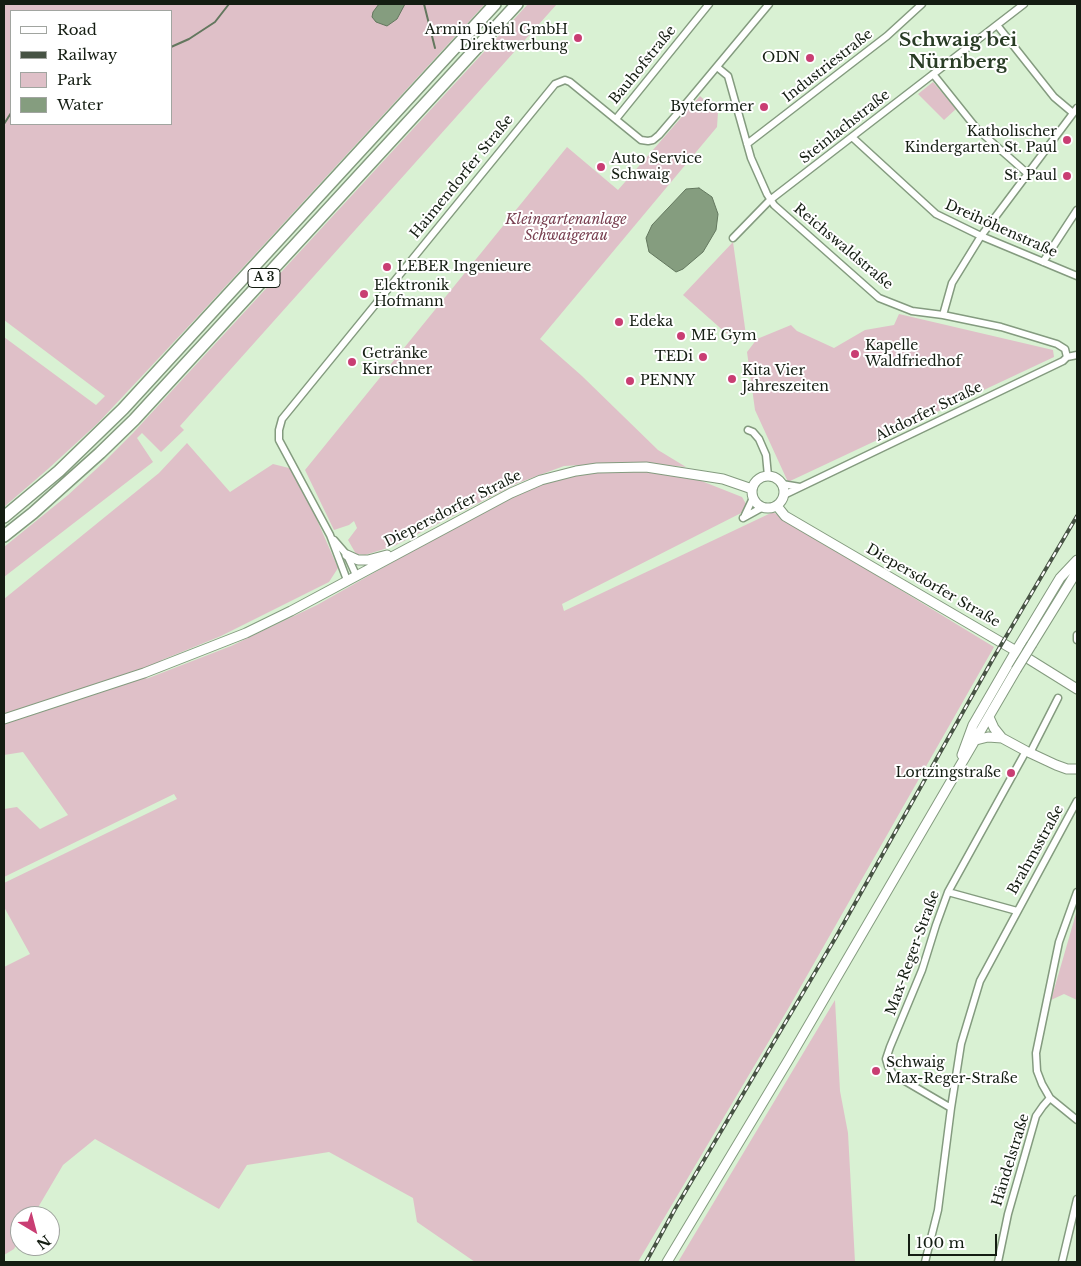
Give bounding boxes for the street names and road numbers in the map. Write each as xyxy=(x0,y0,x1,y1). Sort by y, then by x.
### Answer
street label: Bauhofstraße xyxy=(606,22,680,108)
street label: Industriestraße xyxy=(780,26,876,106)
street label: Steinlachstraße xyxy=(797,87,893,167)
street label: Haimendorfer Straße xyxy=(407,112,517,242)
street label: Dreihöhenstraße xyxy=(942,197,1060,261)
street label: Reichswaldstraße xyxy=(790,201,896,293)
road number: A 3 xyxy=(248,268,280,288)
street label: Altdorfer Straße xyxy=(873,379,985,445)
street label: Diepersdorfer Straße xyxy=(382,467,524,551)
street label: Diepersdorfer Straße xyxy=(863,541,1003,631)
street label: Brahmsstraße xyxy=(1004,802,1068,898)
street label: Max-Reger-Straße xyxy=(883,888,943,1018)
street label: Händelstraße xyxy=(989,1112,1033,1208)

